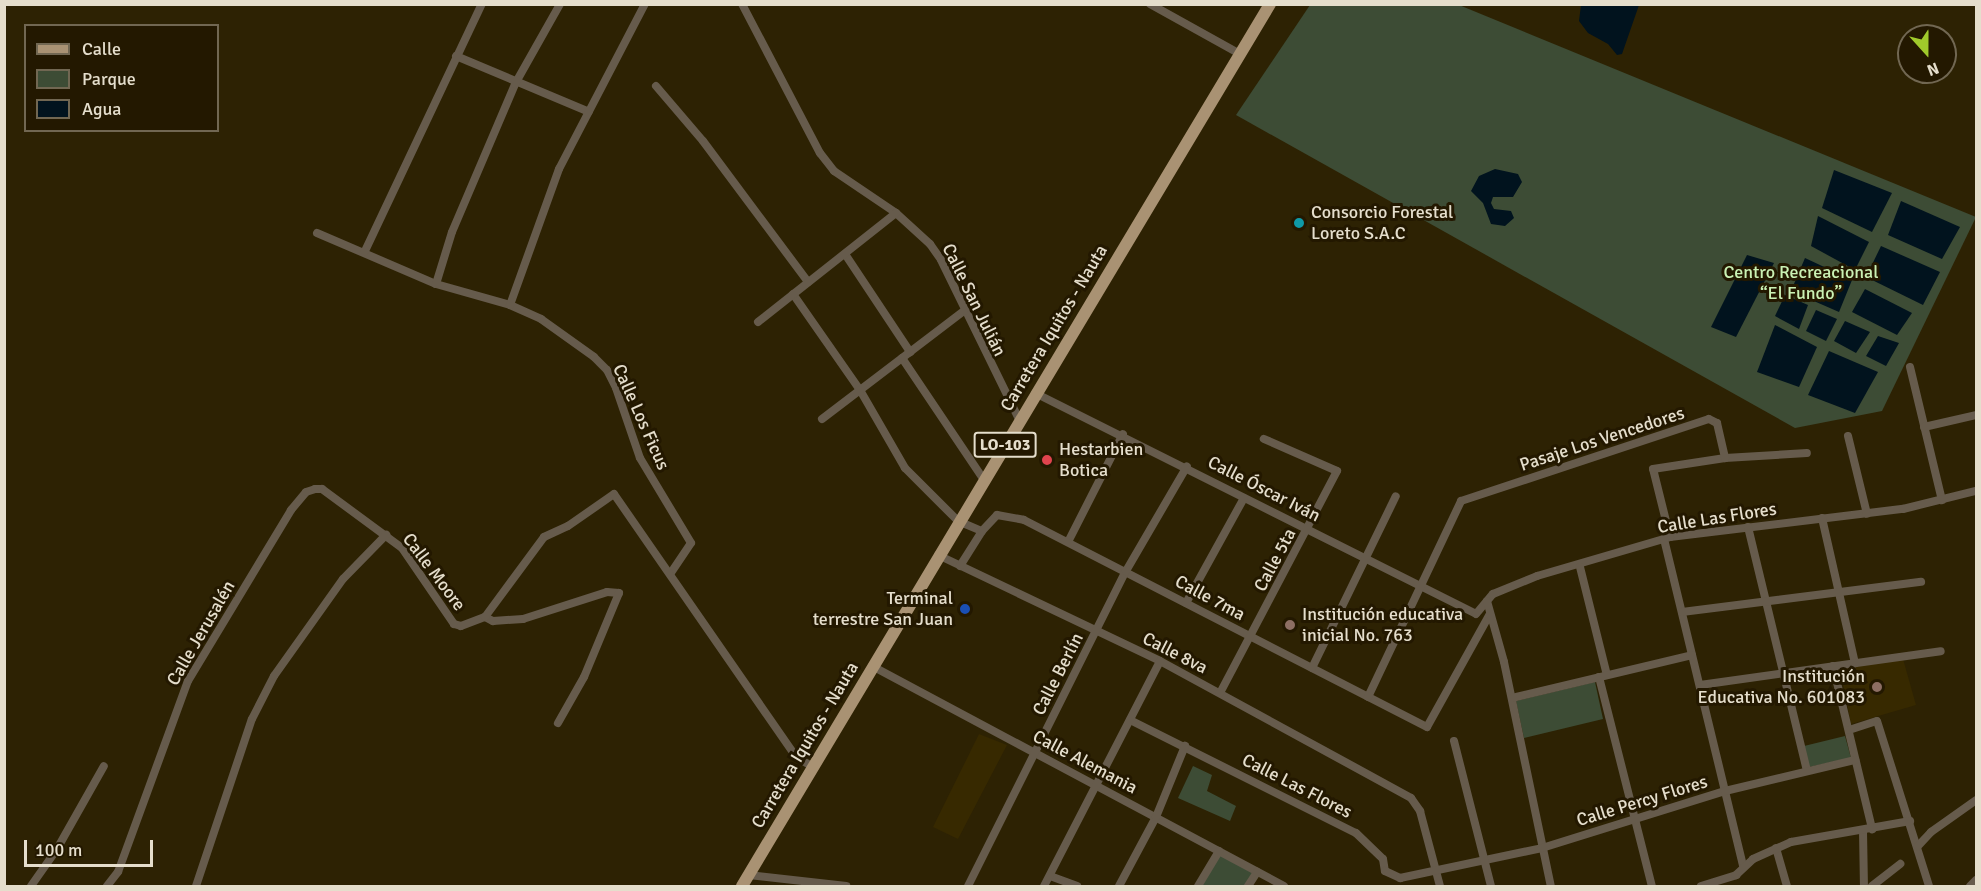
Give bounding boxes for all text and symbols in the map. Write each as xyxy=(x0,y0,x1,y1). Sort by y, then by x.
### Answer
legend xyxy=(24,24,219,132)
north arrow xyxy=(1897,24,1957,84)
text: Calle xyxy=(82,38,121,60)
text: N xyxy=(1924,58,1942,80)
text: Parque xyxy=(82,68,136,90)
text: Agua xyxy=(82,98,121,120)
place label: Consorcio Forestal Loreto S.A.C xyxy=(1311,202,1453,244)
marker: Consorcio Forestal Loreto S.A.C xyxy=(1292,216,1306,230)
street label: Calle San Julián xyxy=(937,240,1011,360)
street label: Carretera Iquitos - Nauta xyxy=(996,241,1112,415)
park label: Centro Recreacional “El Fundo” xyxy=(1723,262,1879,304)
street label: Calle Los Ficus xyxy=(608,361,674,473)
street label: Pasaje Los Vencedores xyxy=(1517,402,1687,476)
road number: LO-103 xyxy=(974,432,1036,458)
place label: Hestarbien Botica xyxy=(1059,439,1143,482)
street label: Calle Óscar Iván xyxy=(1204,451,1324,527)
marker: Hestarbien Botica xyxy=(1040,453,1054,467)
street label: Calle Las Flores xyxy=(1656,498,1778,538)
street label: Calle 5ta xyxy=(1249,525,1301,595)
street label: Calle Moore xyxy=(398,529,470,615)
street label: Calle 7ma xyxy=(1171,571,1249,625)
street label: Calle Jerusalén xyxy=(162,577,240,689)
place label: Terminal terrestre San Juan xyxy=(813,588,953,630)
marker: Terminal terrestre San Juan xyxy=(958,602,972,616)
place label: Institución educativa inicial No. 763 xyxy=(1302,604,1463,646)
marker: Institución educativa inicial No. 763 xyxy=(1283,618,1297,632)
street label: Calle 8va xyxy=(1139,627,1211,679)
street label: Calle Berlín xyxy=(1028,629,1088,719)
street label: Carretera Iquitos - Nauta xyxy=(747,658,863,832)
place label: Institución Educativa No. 601083 xyxy=(1697,666,1865,708)
marker: Institución Educativa No. 601083 xyxy=(1870,680,1884,694)
street label: Calle Alemania xyxy=(1029,725,1141,799)
street label: Calle Las Flores xyxy=(1239,749,1355,823)
street label: Calle Percy Flores xyxy=(1574,771,1710,831)
scale bar xyxy=(27,828,156,866)
text: 100 m xyxy=(35,839,82,861)

